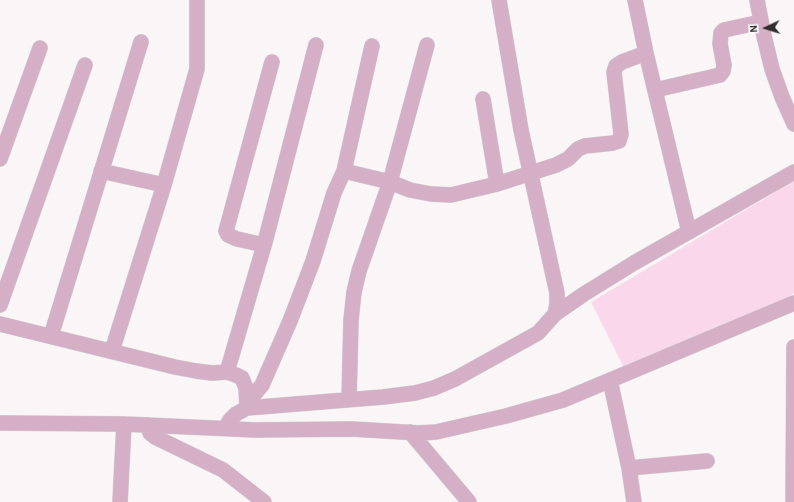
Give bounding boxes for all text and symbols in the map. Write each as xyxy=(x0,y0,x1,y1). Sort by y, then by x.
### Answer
north arrow xyxy=(746,8,786,48)
text: N xyxy=(748,25,759,33)

